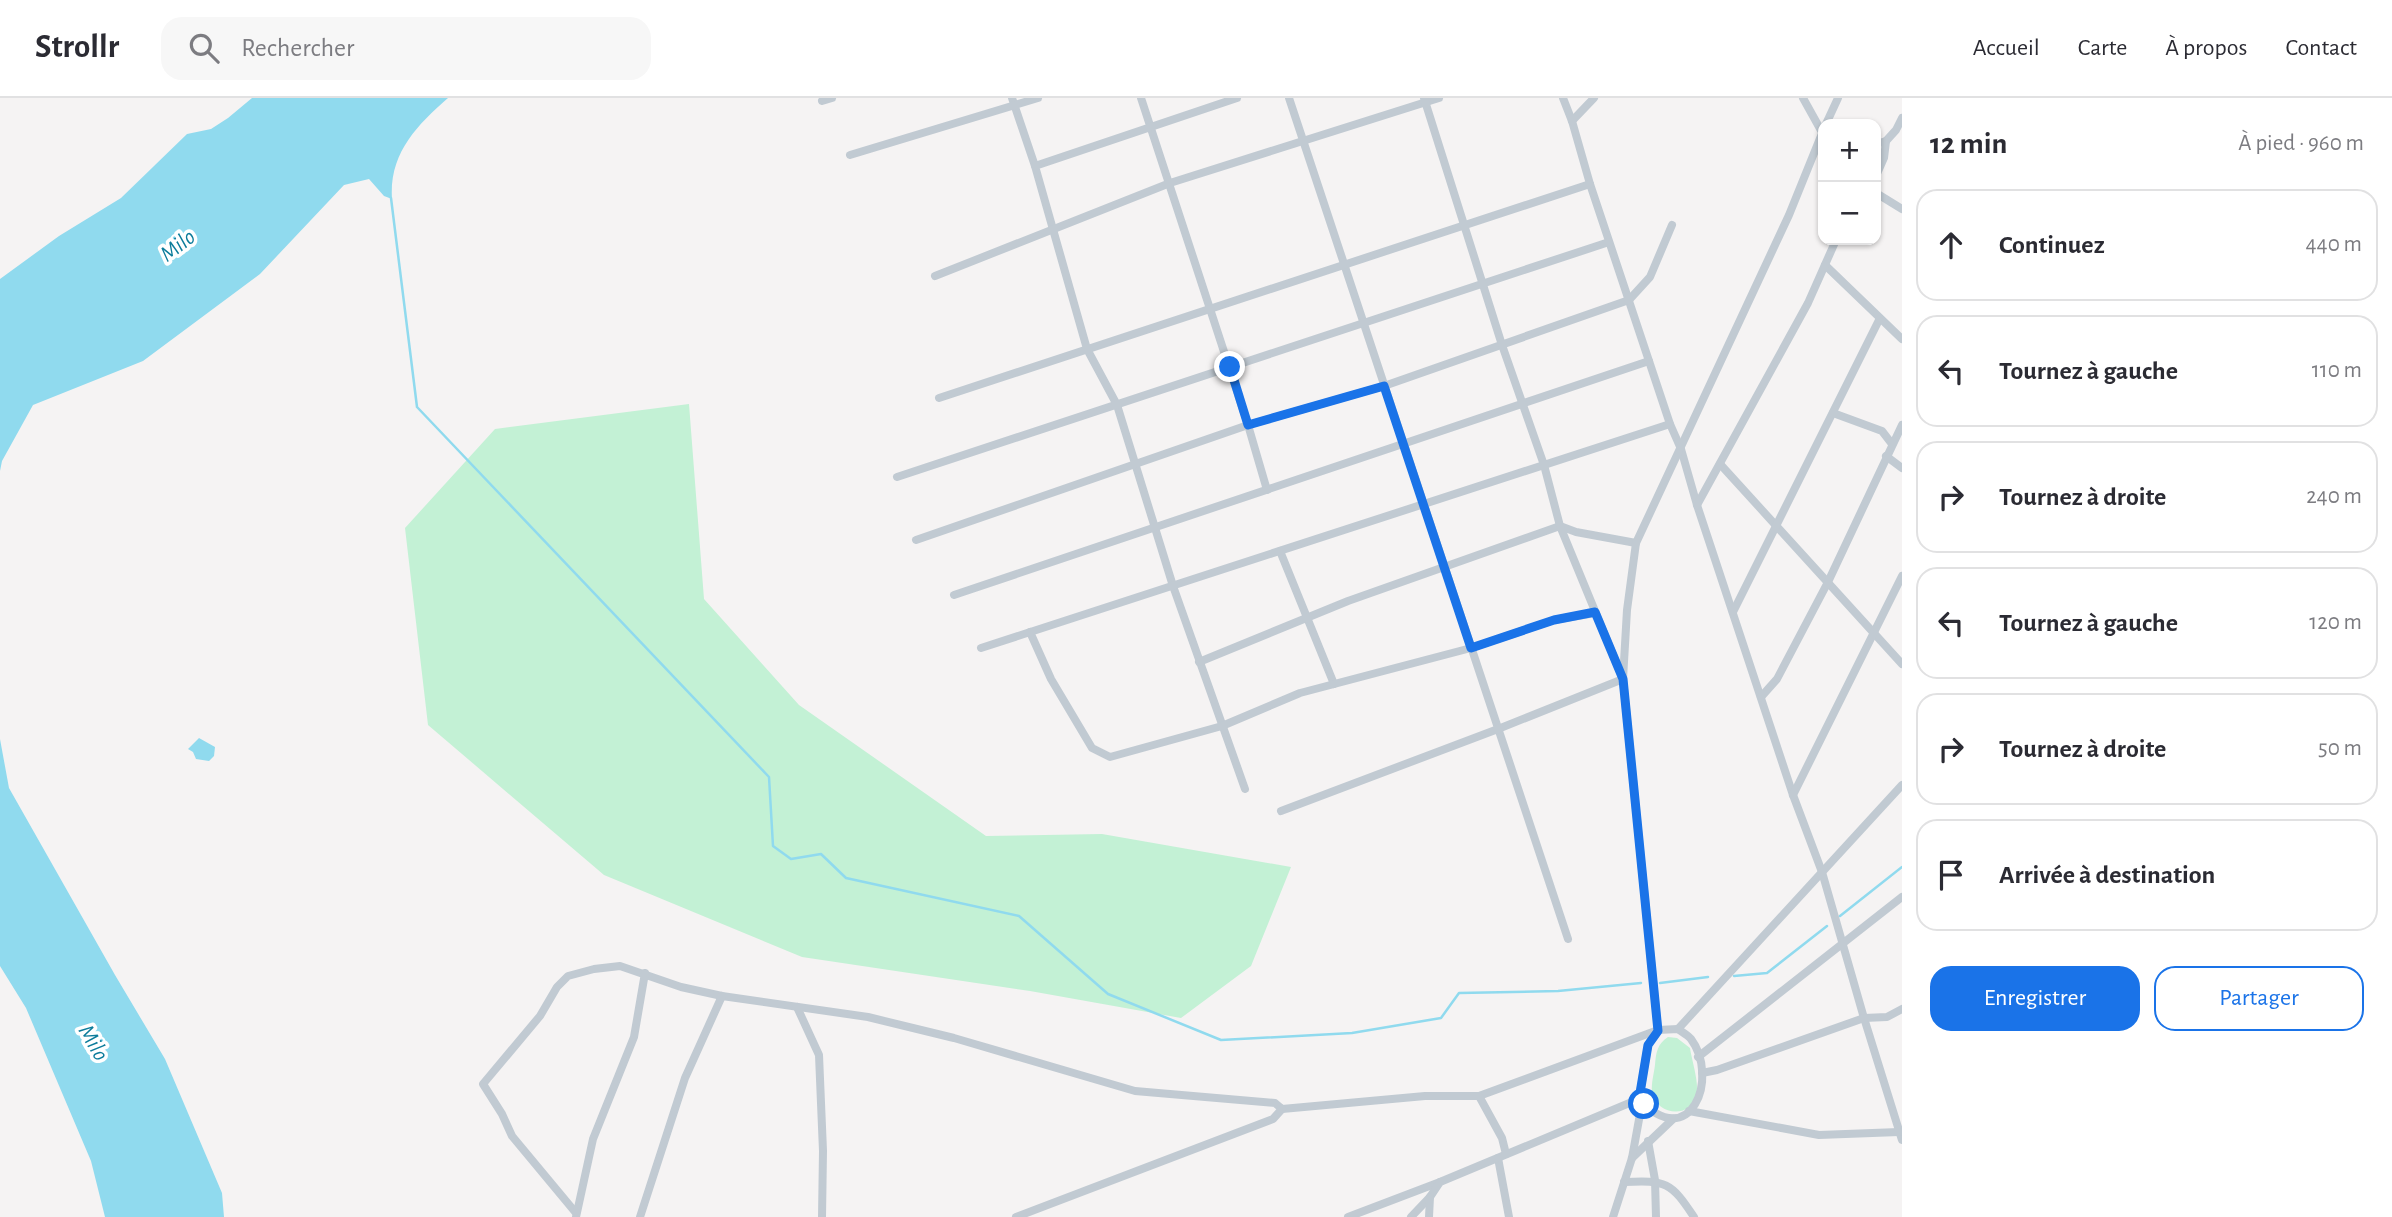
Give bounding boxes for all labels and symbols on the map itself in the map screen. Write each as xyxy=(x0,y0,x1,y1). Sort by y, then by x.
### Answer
water label: Milo xyxy=(156,226,200,266)
route end xyxy=(1214,351,1245,382)
water label: Milo xyxy=(74,1021,112,1065)
route start xyxy=(1628,1088,1659,1119)

